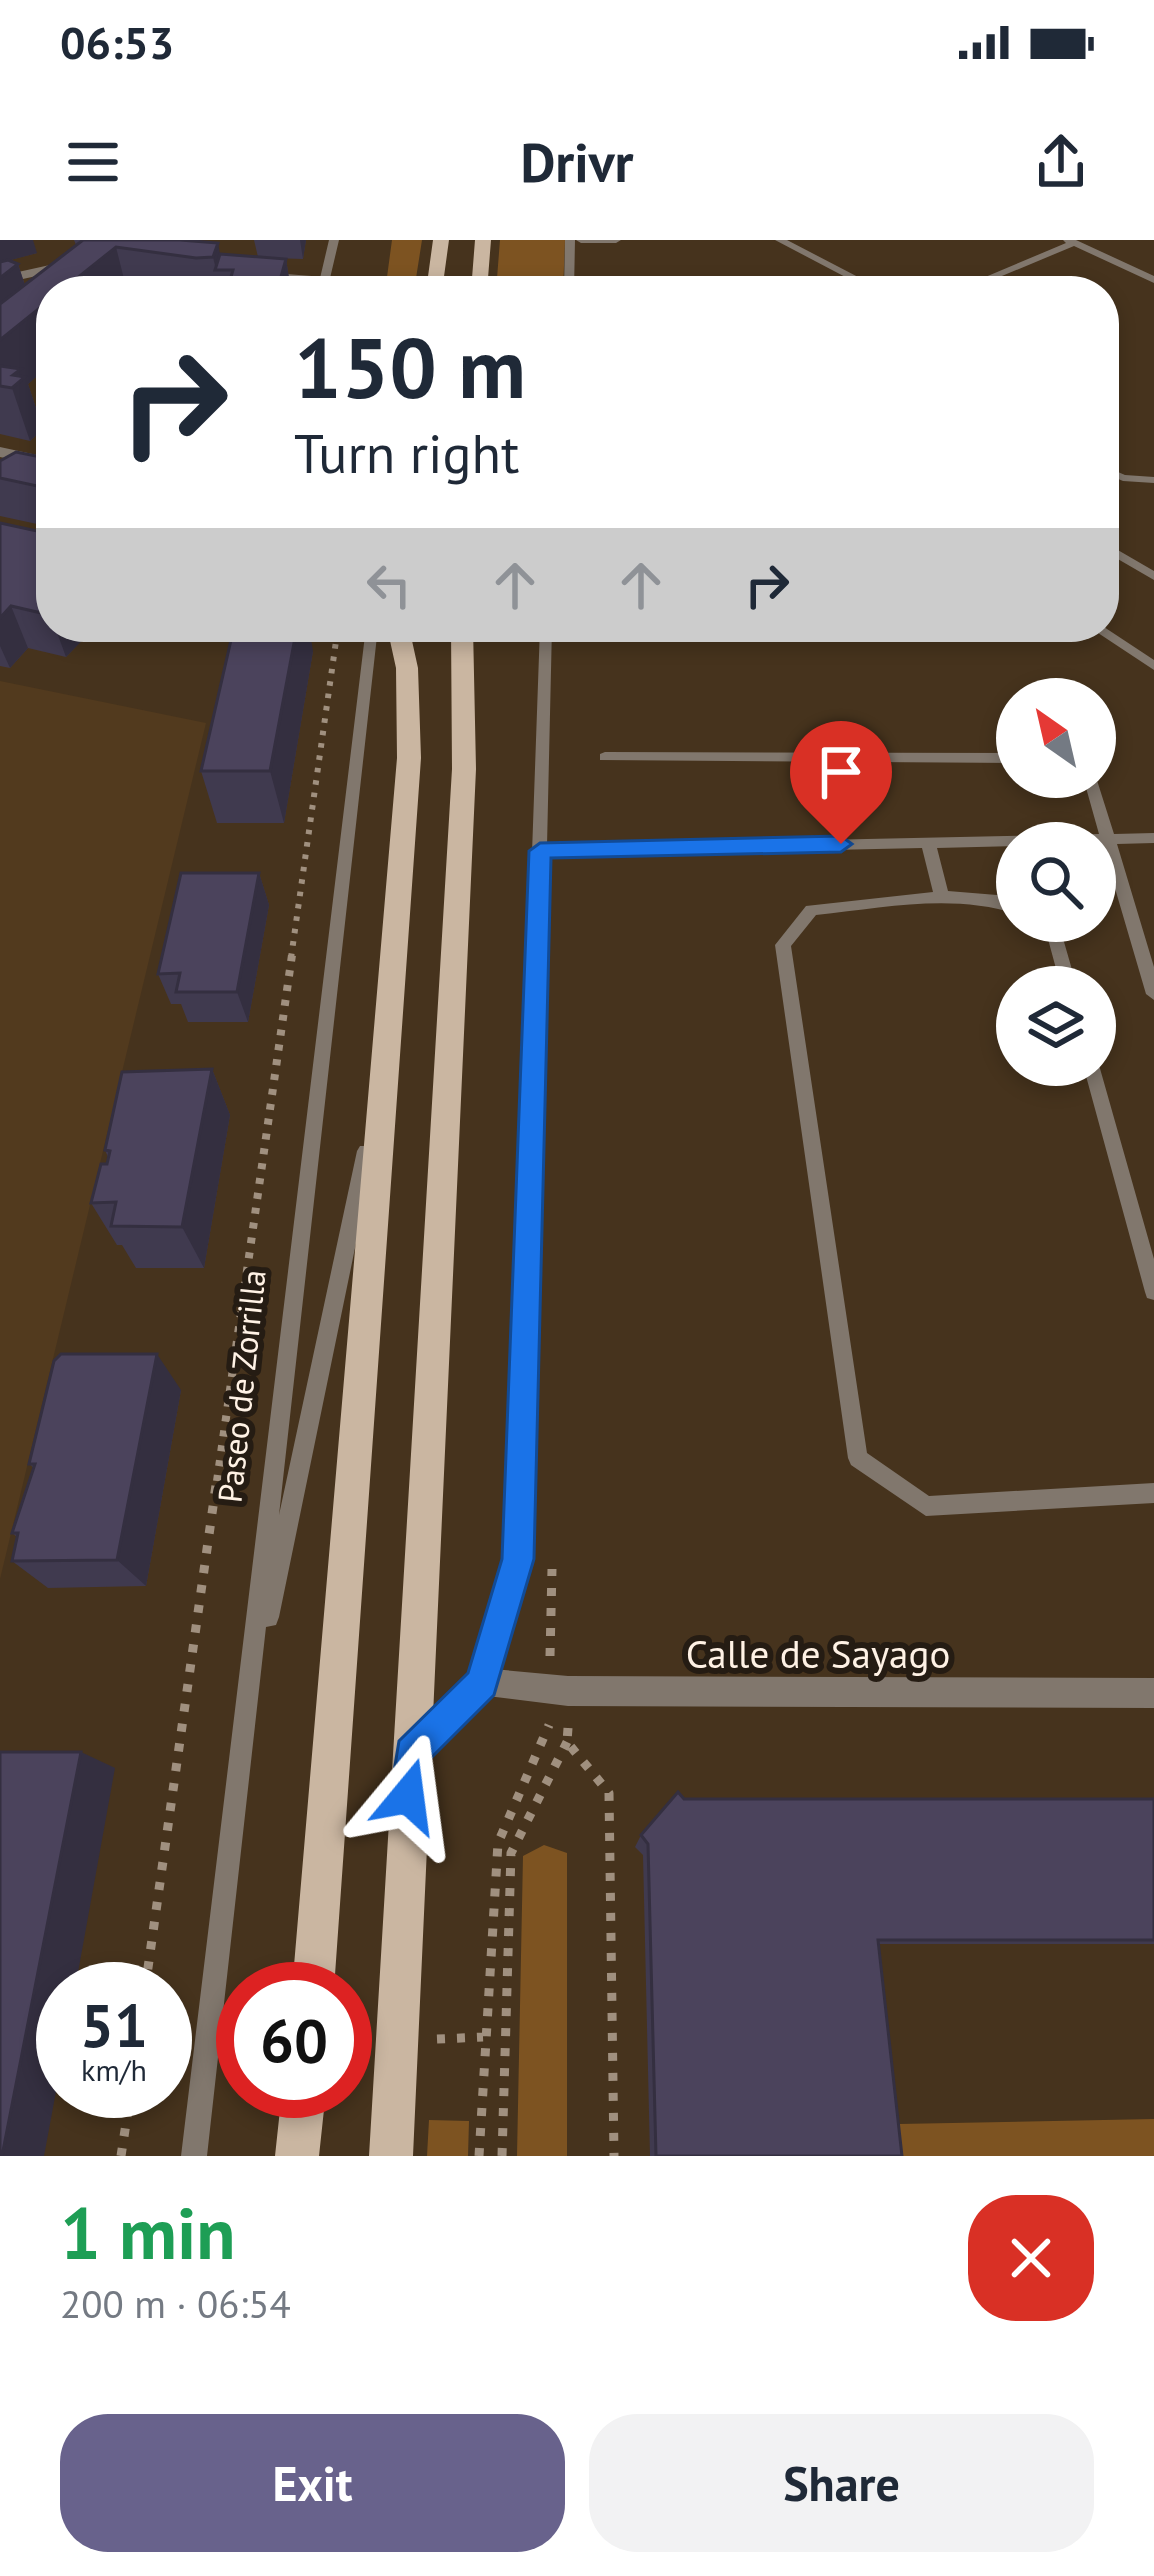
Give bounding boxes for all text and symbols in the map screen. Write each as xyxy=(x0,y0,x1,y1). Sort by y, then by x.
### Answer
text: 06:53 xyxy=(60,13,174,71)
text: Drivr xyxy=(520,127,634,197)
icon: menu xyxy=(60,129,126,195)
icon: share xyxy=(1028,129,1094,195)
text: 150 m xyxy=(294,312,526,421)
icon: right xyxy=(96,324,252,480)
text: Turn right xyxy=(294,418,519,488)
icon: left xyxy=(356,552,422,618)
icon: ahead xyxy=(482,552,548,618)
icon: ahead xyxy=(608,552,674,618)
icon: right xyxy=(734,552,800,618)
north arrow xyxy=(996,678,1116,798)
map controls xyxy=(996,678,1116,1086)
pin xyxy=(790,721,892,844)
icon: arrive xyxy=(808,739,874,805)
button: search xyxy=(996,822,1116,942)
button: layers xyxy=(996,966,1116,1086)
street label: Paseo de Zorrilla xyxy=(207,1267,275,1505)
street label: Calle de Sayago xyxy=(686,1628,950,1679)
position arrow xyxy=(345,1733,471,1859)
speed limit sign: 60 xyxy=(216,1962,372,2118)
text: 51 xyxy=(80,1986,148,2064)
text: km/h xyxy=(81,2050,147,2089)
text: 1 min xyxy=(60,2186,236,2279)
button: close xyxy=(968,2195,1094,2321)
text: 200 m · 06:54 xyxy=(60,2278,291,2329)
button: Exit xyxy=(60,2414,565,2552)
button: Share xyxy=(589,2414,1094,2552)

